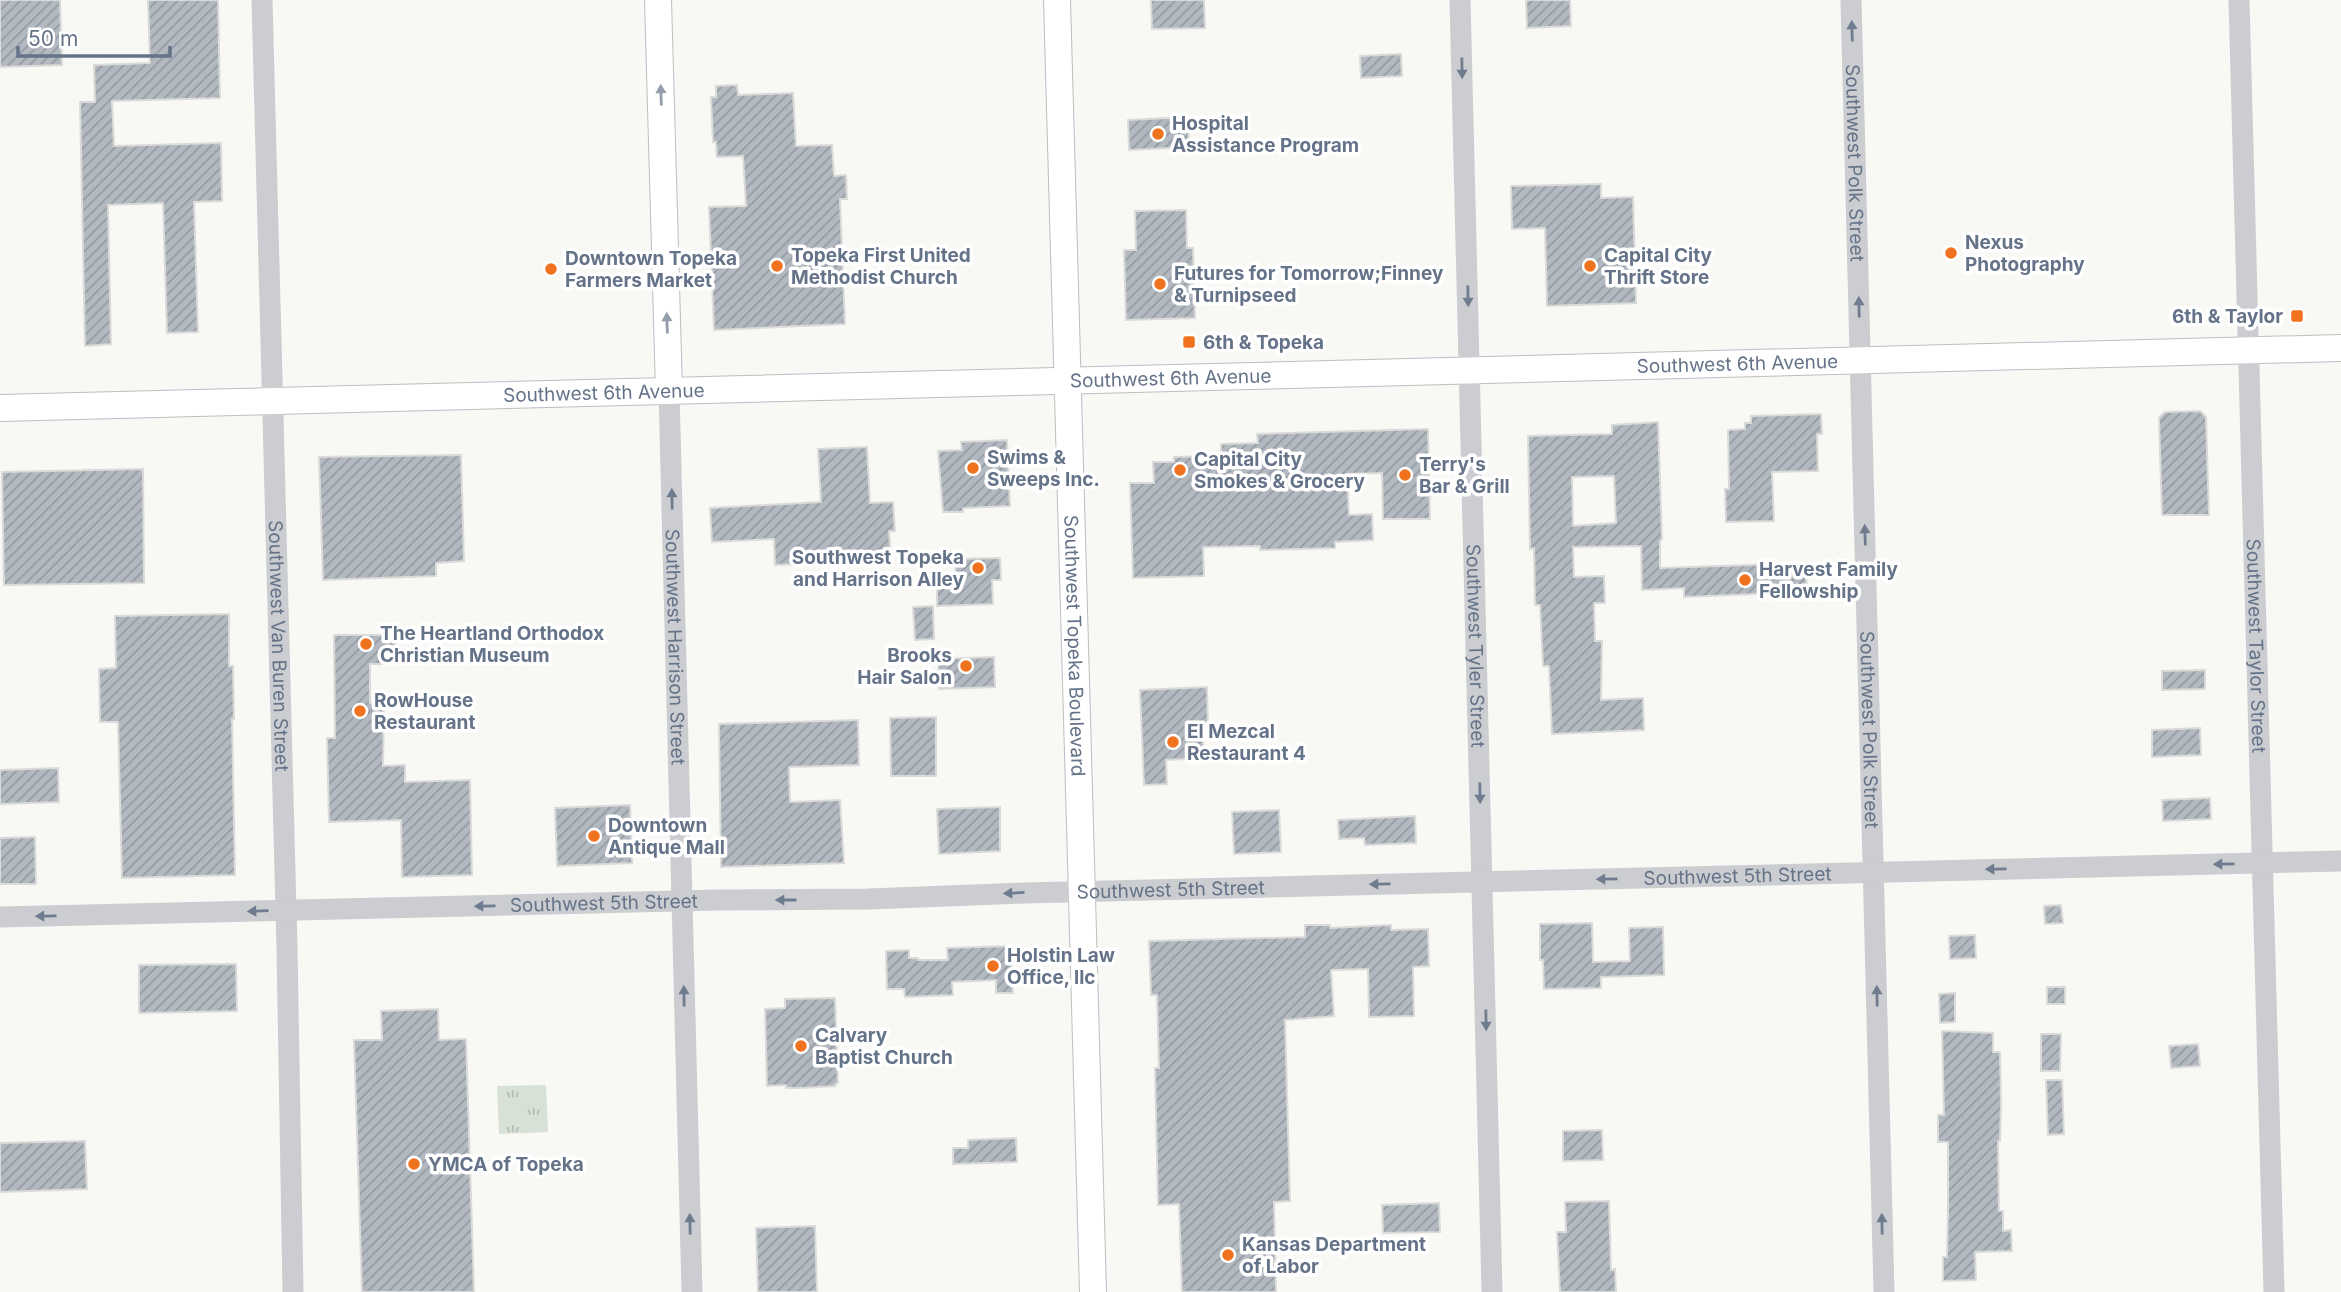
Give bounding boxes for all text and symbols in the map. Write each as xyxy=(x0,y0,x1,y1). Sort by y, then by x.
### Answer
scale bar xyxy=(18,14,170,58)
one-way arrow xyxy=(1846,20,1857,42)
text: 50 m xyxy=(28,26,78,51)
one-way arrow xyxy=(1456,57,1468,79)
street label: Southwest Polk Street xyxy=(1841,64,1869,262)
one-way arrow xyxy=(656,84,667,106)
place label: Hospital Assistance Program xyxy=(1172,112,1359,157)
marker: Hospital Assistance Program xyxy=(1150,126,1166,142)
place label: Nexus Photography xyxy=(1965,231,2085,276)
place label: Topeka First United Methodist Church xyxy=(791,244,971,289)
place label: Capital City Thrift Store xyxy=(1604,244,1713,289)
marker: Nexus Photography xyxy=(1943,245,1959,261)
place label: Downtown Topeka Farmers Market xyxy=(565,247,737,292)
marker: Topeka First United Methodist Church xyxy=(769,258,785,274)
marker: Capital City Thrift Store xyxy=(1582,258,1598,274)
marker: Downtown Topeka Farmers Market xyxy=(543,261,559,277)
place label: Futures for Tomorrow;Finney & Turnipseed xyxy=(1174,262,1444,307)
marker: Futures for Tomorrow;Finney & Turnipseed xyxy=(1152,276,1168,292)
one-way arrow xyxy=(1462,285,1473,307)
one-way arrow xyxy=(1853,296,1864,318)
place label: 6th & Taylor xyxy=(2172,305,2283,328)
marker: 6th & Taylor xyxy=(2289,308,2305,324)
one-way arrow xyxy=(662,311,673,333)
place label: 6th & Topeka xyxy=(1203,331,1324,354)
marker: 6th & Topeka xyxy=(1181,334,1197,350)
street label: Southwest 6th Avenue xyxy=(1636,350,1839,378)
street label: Southwest 6th Avenue xyxy=(1070,364,1272,393)
street label: Southwest 6th Avenue xyxy=(503,379,705,407)
place label: Swims & Sweeps Inc. xyxy=(987,446,1100,491)
place label: Capital City Smokes & Grocery xyxy=(1194,448,1365,493)
place label: Terry's Bar & Grill xyxy=(1419,453,1510,498)
marker: Swims & Sweeps Inc. xyxy=(965,460,981,476)
marker: Capital City Smokes & Grocery xyxy=(1172,462,1188,478)
marker: Terry's Bar & Grill xyxy=(1397,467,1413,483)
one-way arrow xyxy=(666,488,678,510)
street label: Southwest Topeka Boulevard xyxy=(1059,515,1090,777)
street label: Southwest Van Buren Street xyxy=(264,520,293,772)
one-way arrow xyxy=(1859,523,1870,545)
street label: Southwest Harrison Street xyxy=(661,529,690,765)
street label: Southwest Taylor Street xyxy=(2242,538,2270,753)
street label: Southwest Tyler Street xyxy=(1461,544,1490,748)
place label: Southwest Topeka and Harrison Alley xyxy=(792,546,965,591)
place label: Harvest Family Fellowship xyxy=(1759,558,1898,603)
marker: Southwest Topeka and Harrison Alley xyxy=(970,560,986,576)
marker: Harvest Family Fellowship xyxy=(1737,572,1753,588)
place label: The Heartland Orthodox Christian Museum xyxy=(380,622,604,667)
street label: Southwest Polk Street xyxy=(1855,631,1883,829)
marker: The Heartland Orthodox Christian Museum xyxy=(358,636,374,652)
place label: Brooks Hair Salon xyxy=(857,644,952,689)
marker: Brooks Hair Salon xyxy=(958,658,974,674)
place label: RowHouse Restaurant xyxy=(374,689,475,734)
marker: RowHouse Restaurant xyxy=(352,703,368,719)
place label: El Mezcal Restaurant 4 xyxy=(1187,720,1306,765)
marker: El Mezcal Restaurant 4 xyxy=(1165,734,1181,750)
one-way arrow xyxy=(1474,782,1486,804)
place label: Downtown Antique Mall xyxy=(608,814,725,859)
marker: Downtown Antique Mall xyxy=(586,828,602,844)
one-way arrow xyxy=(2213,858,2235,870)
street label: Southwest 5th Street xyxy=(1643,862,1832,890)
one-way arrow xyxy=(1985,864,2007,875)
one-way arrow xyxy=(1596,873,1618,885)
street label: Southwest 5th Street xyxy=(1076,876,1265,904)
one-way arrow xyxy=(1368,879,1390,890)
one-way arrow xyxy=(1002,888,1024,899)
street label: Southwest 5th Street xyxy=(509,890,698,917)
one-way arrow xyxy=(775,894,797,906)
one-way arrow xyxy=(474,900,496,912)
one-way arrow xyxy=(247,906,269,917)
one-way arrow xyxy=(34,911,56,922)
place label: Holstin Law Office, llc xyxy=(1007,944,1115,989)
marker: Holstin Law Office, llc xyxy=(985,958,1001,974)
one-way arrow xyxy=(679,985,690,1007)
one-way arrow xyxy=(1871,985,1882,1007)
one-way arrow xyxy=(1480,1009,1491,1031)
place label: Calvary Baptist Church xyxy=(815,1024,953,1069)
marker: Calvary Baptist Church xyxy=(793,1038,809,1054)
place label: YMCA of Topeka xyxy=(428,1153,584,1176)
marker: YMCA of Topeka xyxy=(406,1156,422,1172)
one-way arrow xyxy=(684,1213,696,1235)
one-way arrow xyxy=(1876,1213,1888,1235)
place label: Kansas Department of Labor xyxy=(1242,1233,1426,1278)
marker: Kansas Department of Labor xyxy=(1220,1247,1236,1263)

